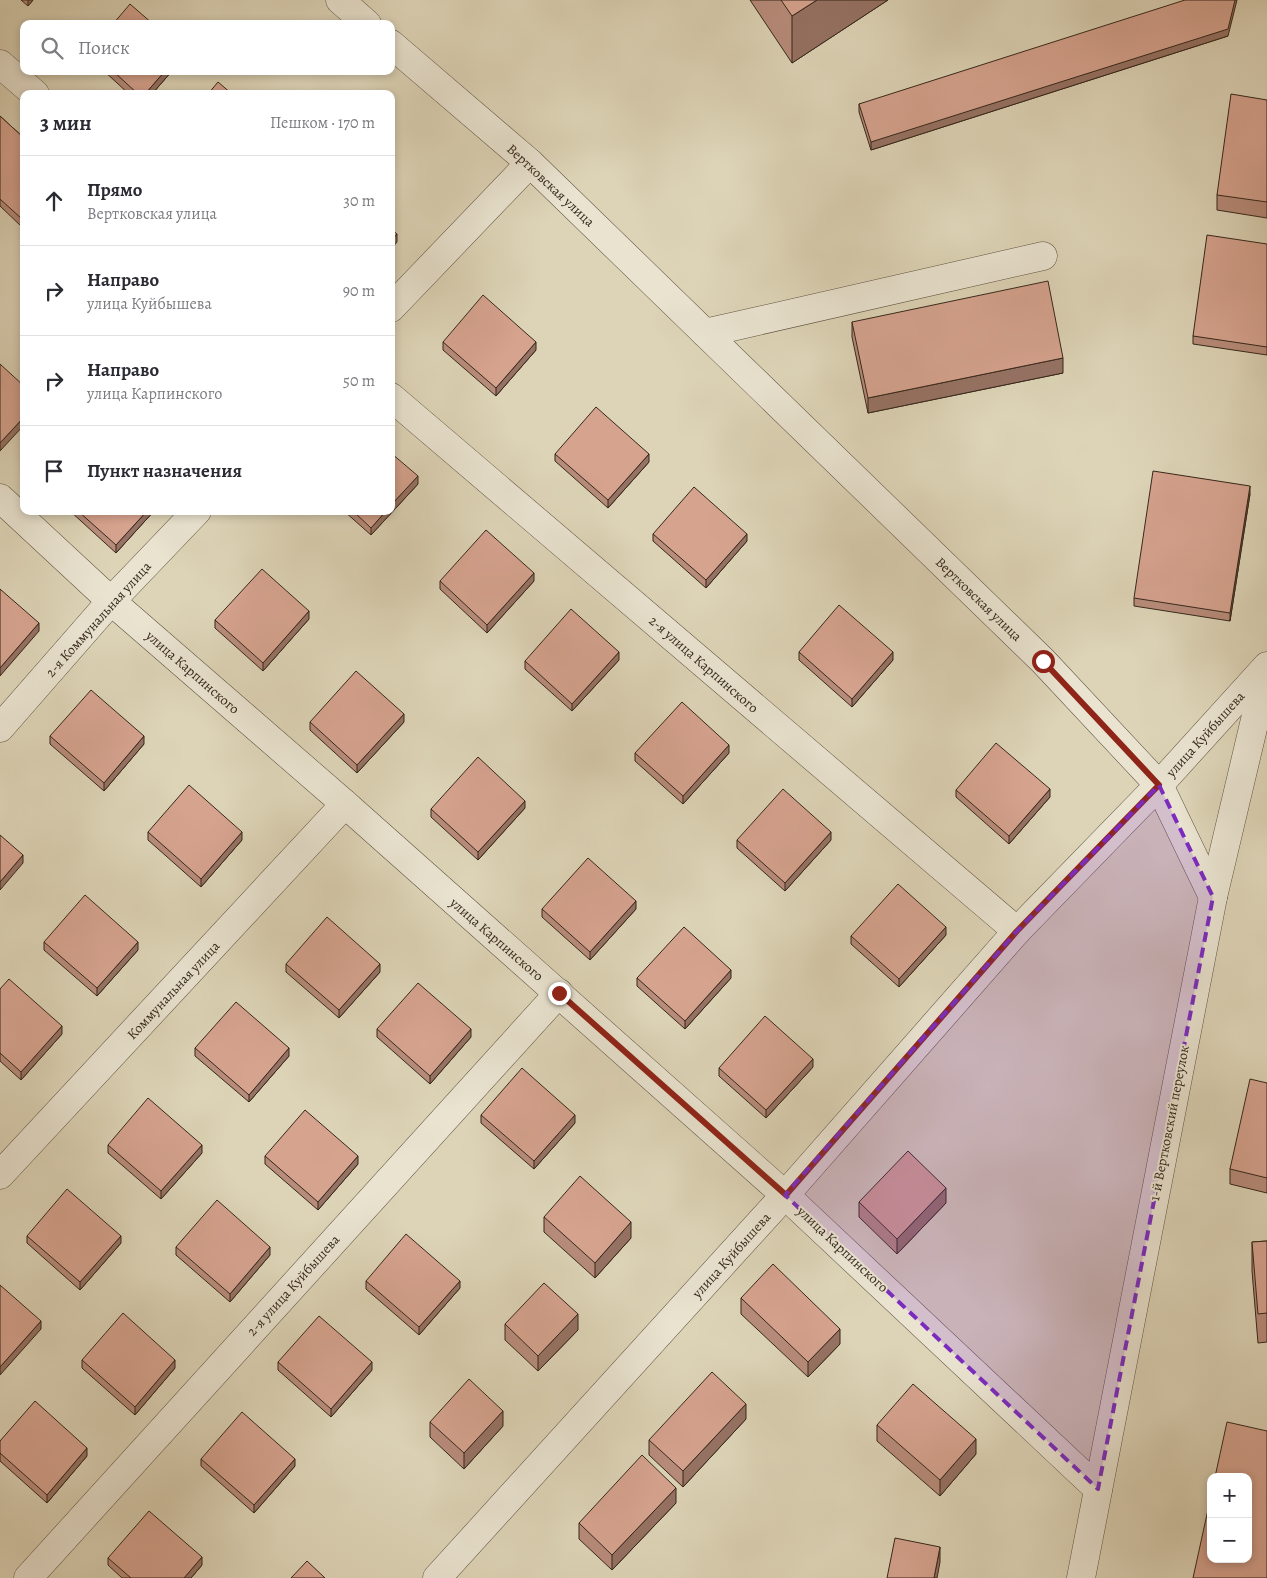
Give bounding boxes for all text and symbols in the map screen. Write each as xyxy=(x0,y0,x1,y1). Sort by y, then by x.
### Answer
search box xyxy=(20,20,395,75)
icon: search xyxy=(38,34,66,62)
text: Поиск xyxy=(78,35,130,61)
text: 3 мин xyxy=(40,109,92,137)
text: Пешком · 170 m xyxy=(270,112,375,134)
street label: Вертковская улица xyxy=(503,140,599,231)
text: Прямо xyxy=(87,177,142,203)
icon: ahead xyxy=(40,187,68,215)
text: 30 m xyxy=(343,190,375,212)
text: Вертковская улица xyxy=(87,203,217,225)
text: Направо xyxy=(87,267,159,293)
icon: right xyxy=(40,277,68,305)
text: 90 m xyxy=(343,280,375,302)
text: улица Куйбышева xyxy=(87,293,212,315)
text: Направо xyxy=(87,357,159,383)
icon: right xyxy=(40,367,68,395)
text: 50 m xyxy=(343,370,375,392)
text: улица Карпинского xyxy=(87,383,222,405)
icon: arrive xyxy=(40,457,68,485)
text: Пункт назначения xyxy=(87,458,242,484)
street label: Вертковская улица xyxy=(931,553,1027,646)
street label: 2-я Коммунальная улица xyxy=(41,557,156,681)
street label: 2-я улица Карпинского xyxy=(645,611,763,717)
street label: улица Карпинского xyxy=(141,626,244,718)
route start xyxy=(1032,650,1055,673)
street label: улица Куйбышева xyxy=(1161,687,1249,782)
street label: улица Карпинского xyxy=(445,893,548,985)
street label: Коммунальная улица xyxy=(123,937,224,1044)
route end xyxy=(548,982,571,1005)
street label: 1-й Вертковский переулок xyxy=(1145,1044,1194,1203)
street label: улица Карпинского xyxy=(792,1201,892,1297)
street label: улица Куйбышева xyxy=(687,1208,775,1303)
street label: 2-я улица Куйбышева xyxy=(243,1230,344,1340)
map controls xyxy=(1207,1473,1252,1563)
button: + xyxy=(1207,1473,1252,1518)
button: − xyxy=(1207,1518,1252,1563)

